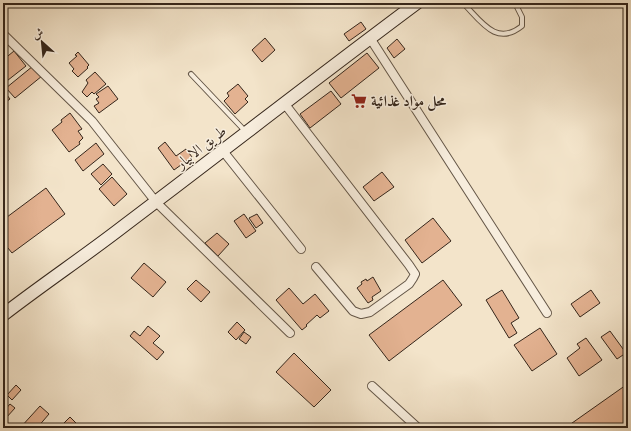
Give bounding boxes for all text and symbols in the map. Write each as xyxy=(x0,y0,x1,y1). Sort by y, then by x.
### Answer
north arrow xyxy=(22,22,62,62)
text: ش xyxy=(29,24,46,44)
supermarket icon: محل مواد غذائية xyxy=(350,92,368,110)
place label: محل مواد غذائية xyxy=(371,92,447,113)
street label: طريق الابيار xyxy=(171,122,232,176)

